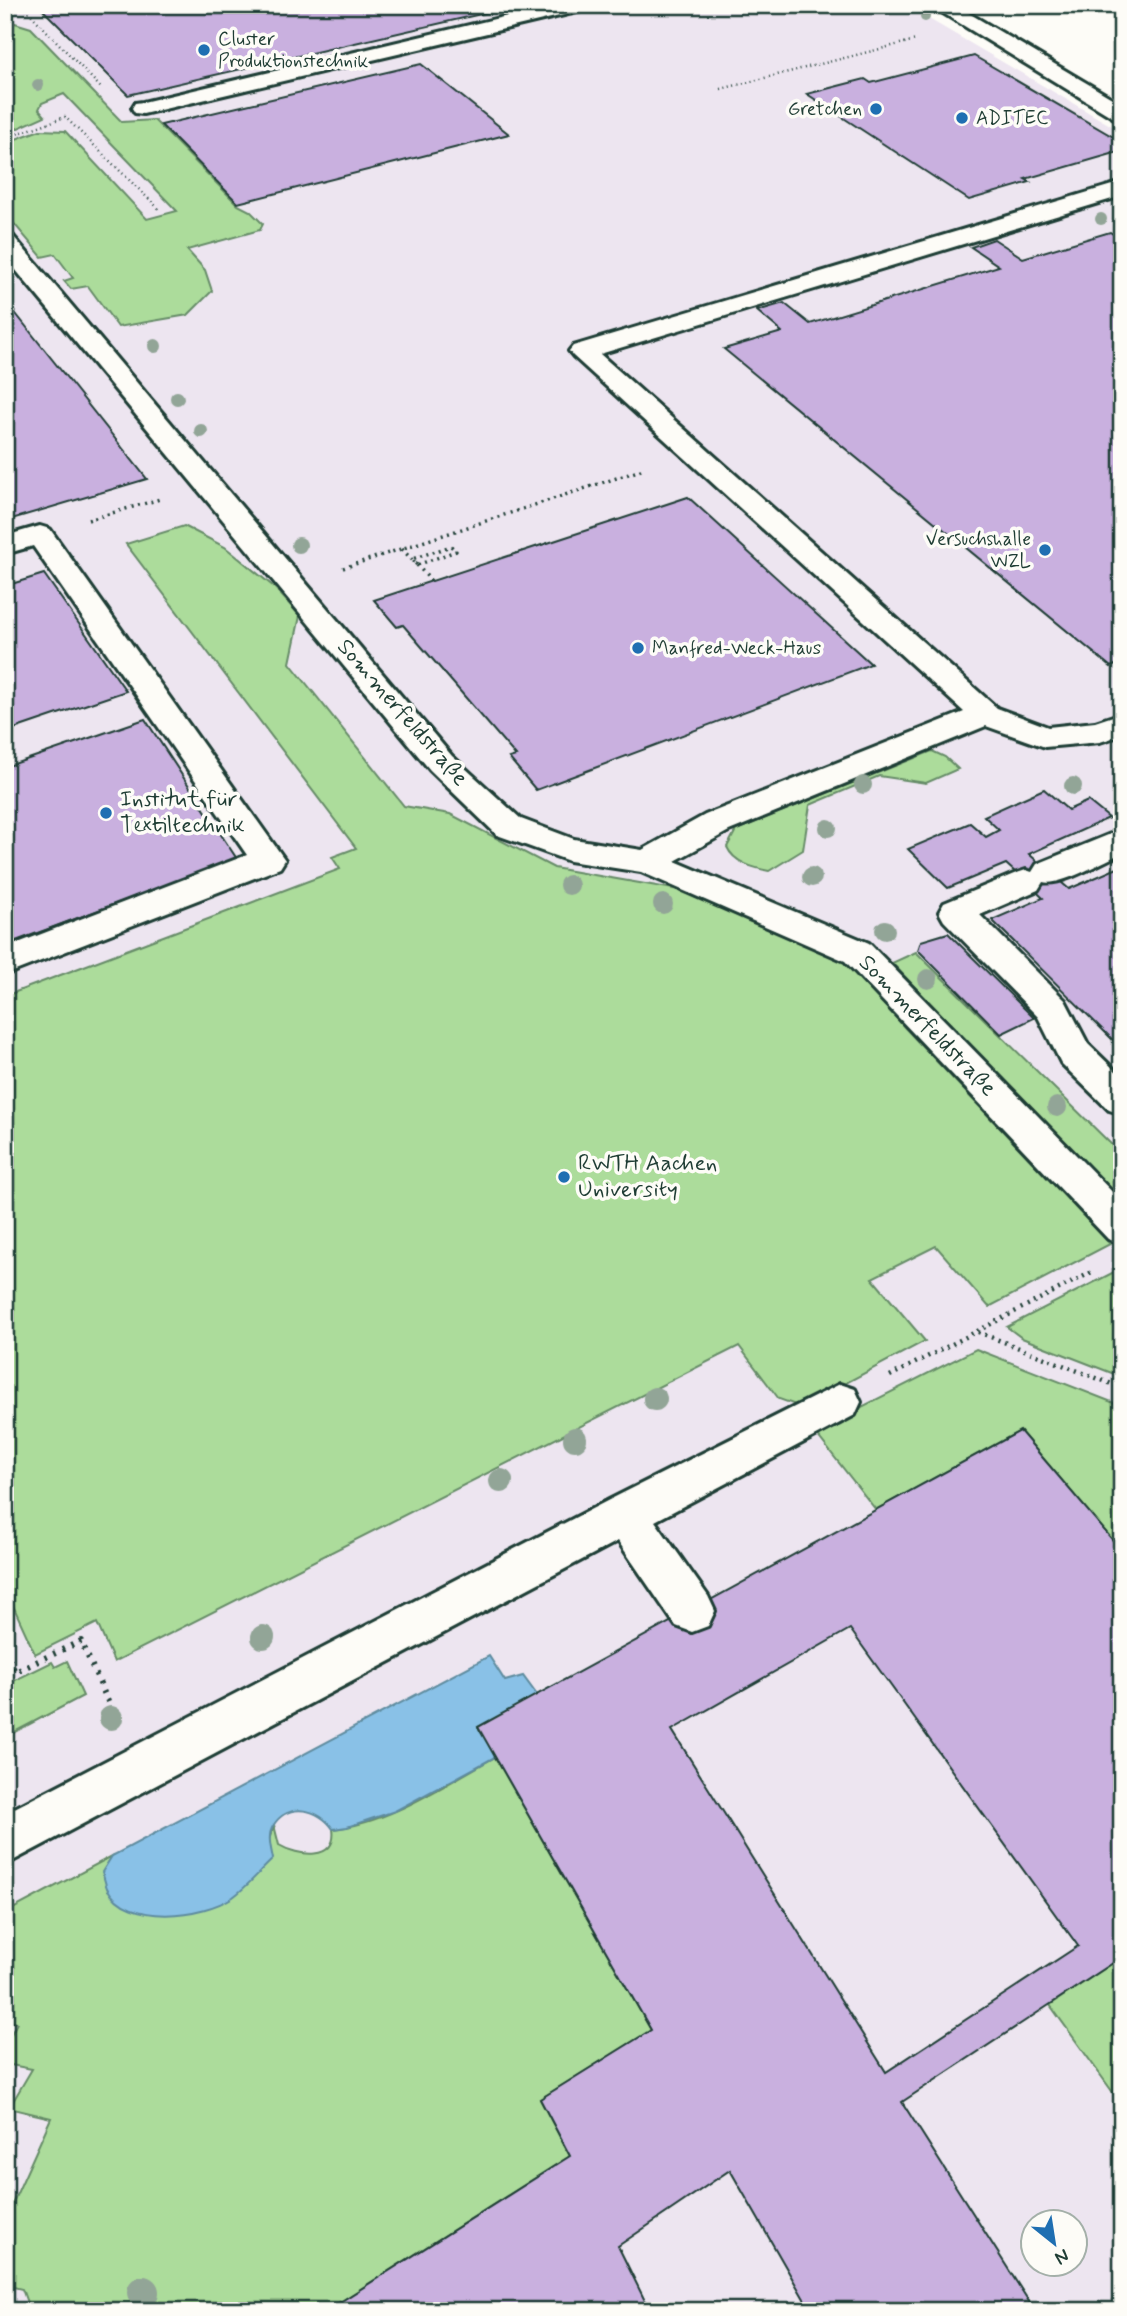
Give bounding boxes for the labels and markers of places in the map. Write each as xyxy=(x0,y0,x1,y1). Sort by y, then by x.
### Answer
place label: Cluster Produktionstechnik xyxy=(218,27,368,74)
marker: Cluster Produktionstechnik xyxy=(196,42,212,58)
place label: Gretchen xyxy=(788,97,862,122)
marker: Gretchen xyxy=(868,101,884,117)
place label: ADITEC xyxy=(976,106,1048,131)
marker: ADITEC xyxy=(954,110,970,126)
place label: Versuchshalle WZL xyxy=(926,527,1031,574)
marker: Versuchshalle WZL xyxy=(1037,542,1053,558)
place label: Manfred-Weck-Haus xyxy=(652,636,821,661)
marker: Manfred-Weck-Haus xyxy=(630,640,646,656)
place label: Institut für Textiltechnik xyxy=(120,785,245,841)
marker: Institut für Textiltechnik xyxy=(98,805,114,821)
place label: RWTH Aachen University xyxy=(578,1149,717,1205)
marker: RWTH Aachen University xyxy=(556,1169,572,1185)

